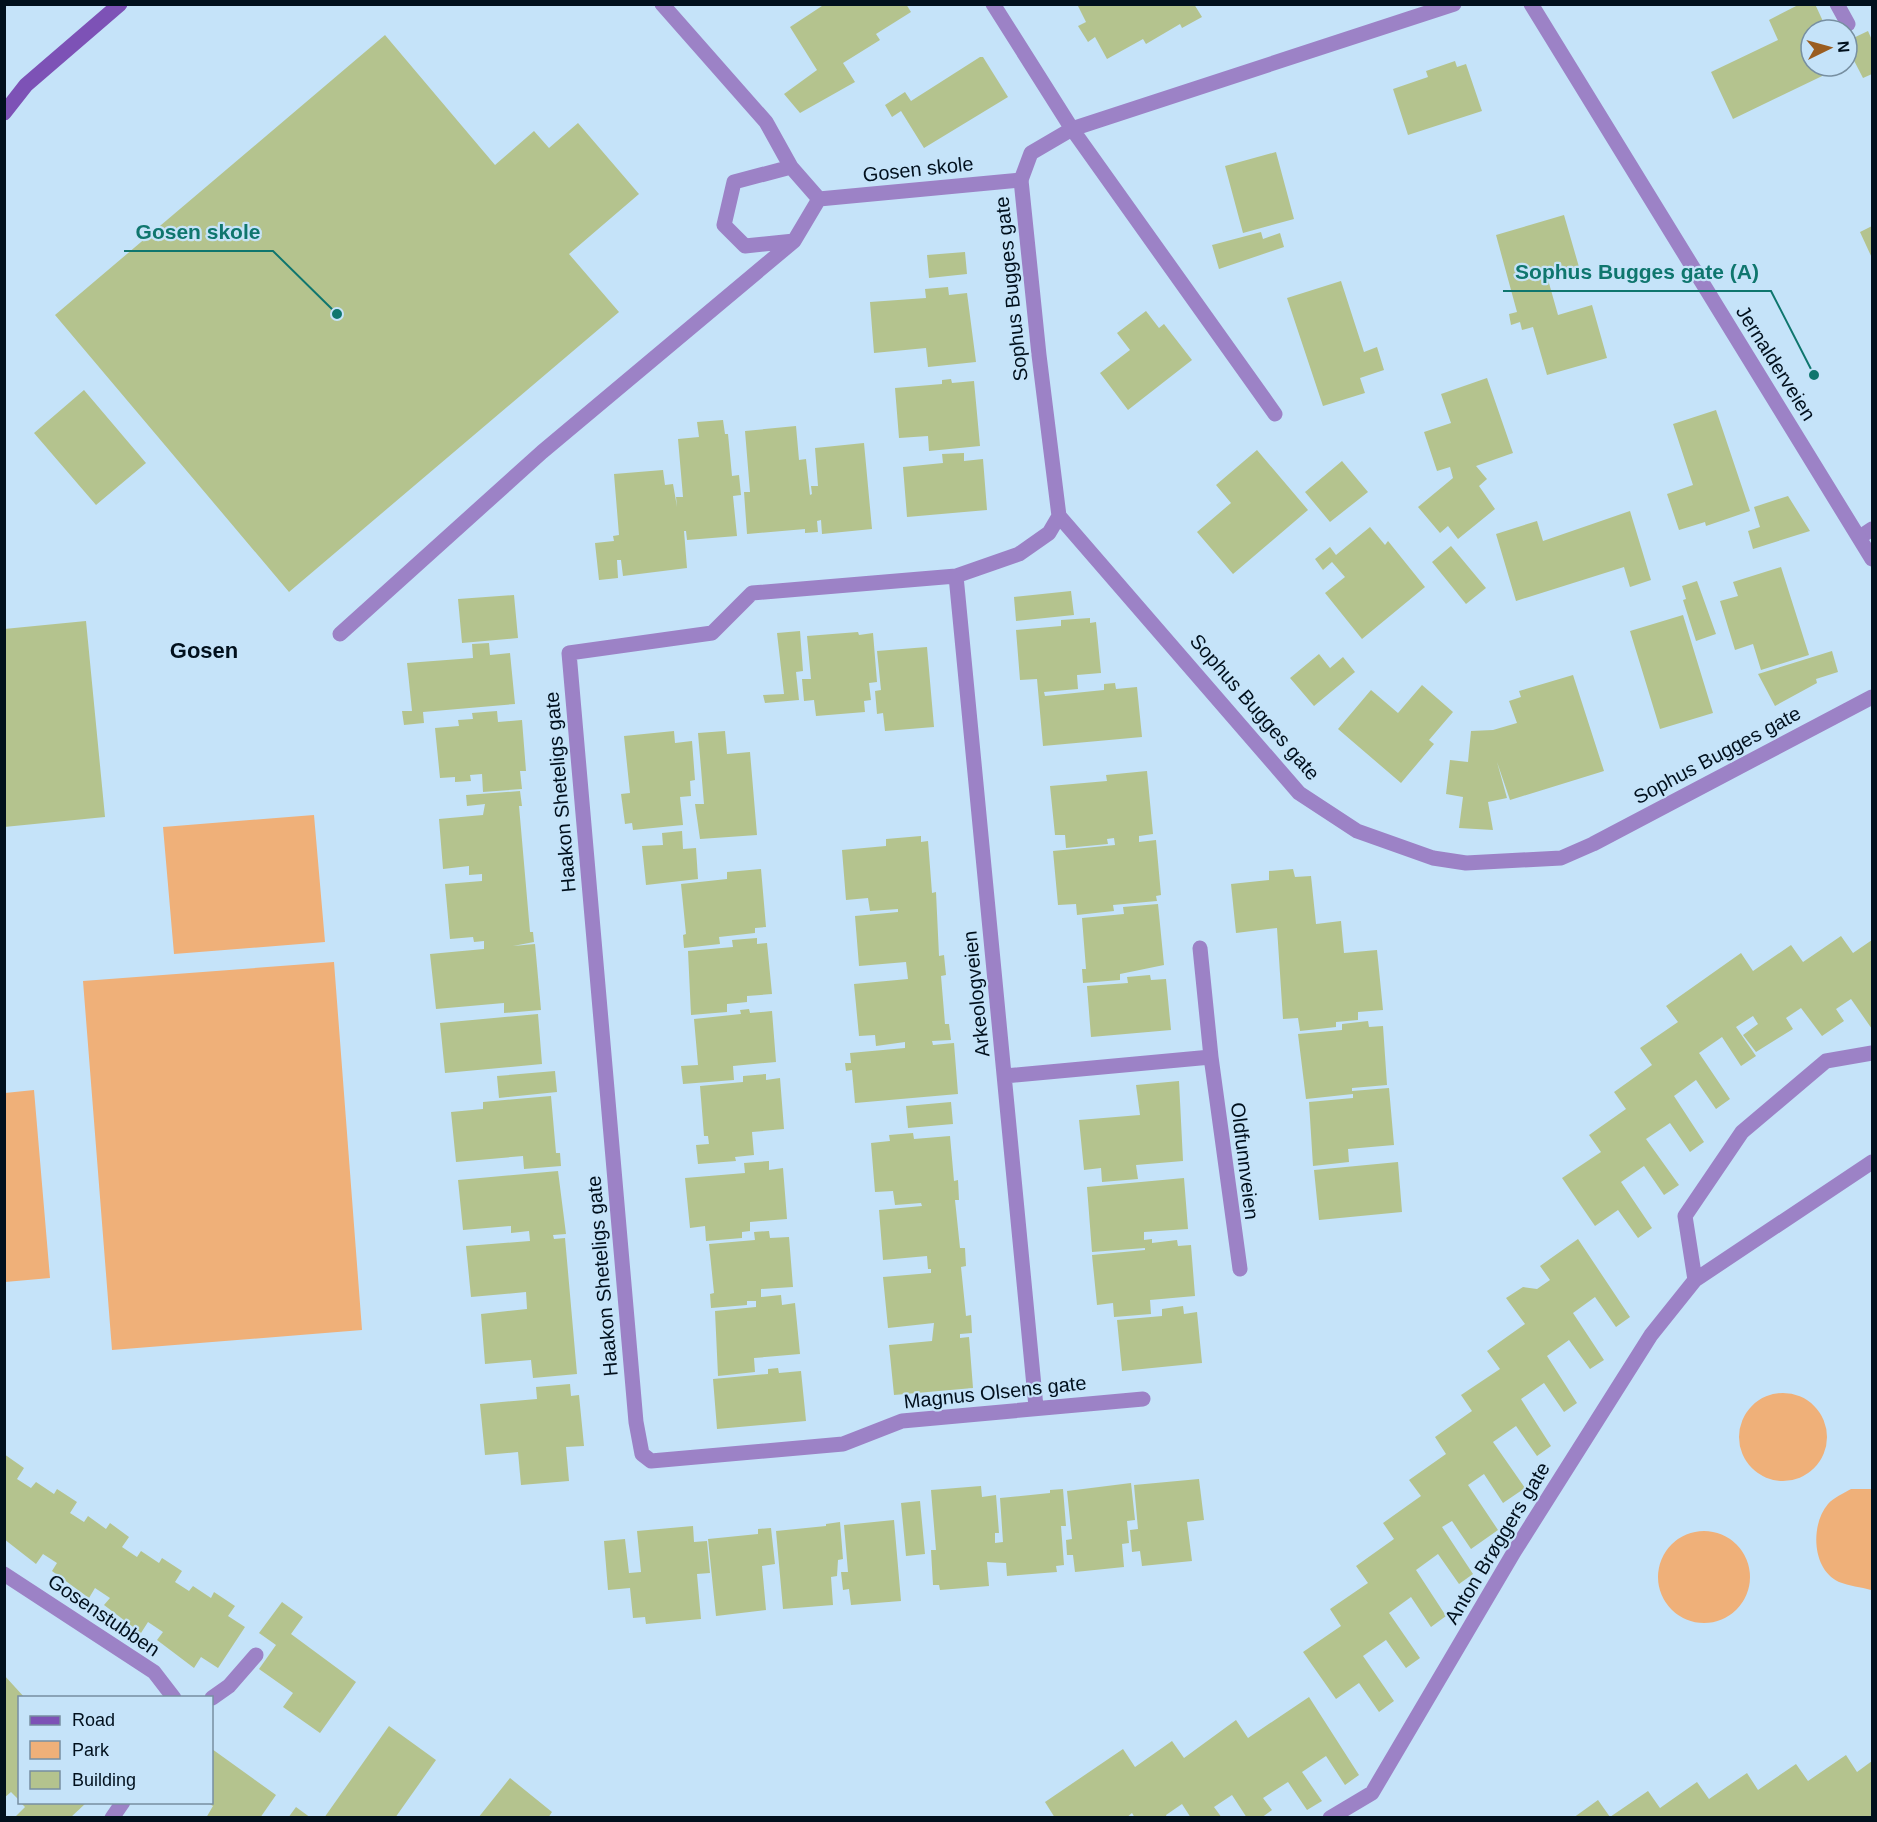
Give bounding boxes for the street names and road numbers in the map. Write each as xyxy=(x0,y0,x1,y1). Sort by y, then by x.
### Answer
street label: Gosen skole xyxy=(862,152,974,186)
street label: Sophus Bugges gate xyxy=(990,196,1032,382)
street label: Jernalderveien xyxy=(1732,302,1820,424)
street label: Sophus Bugges gate xyxy=(1186,630,1324,784)
street label: Haakon Sheteligs gate xyxy=(540,691,580,893)
street label: Sophus Bugges gate xyxy=(1630,702,1804,808)
street label: Arkeologveien xyxy=(958,930,994,1058)
street label: Oldfunnveien xyxy=(1227,1101,1263,1221)
street label: Haakon Sheteligs gate xyxy=(582,1175,622,1377)
street label: Magnus Olsens gate xyxy=(903,1371,1087,1413)
street label: Anton Brøggers gate xyxy=(1440,1458,1554,1628)
street label: Gosenstubben xyxy=(44,1570,164,1660)

